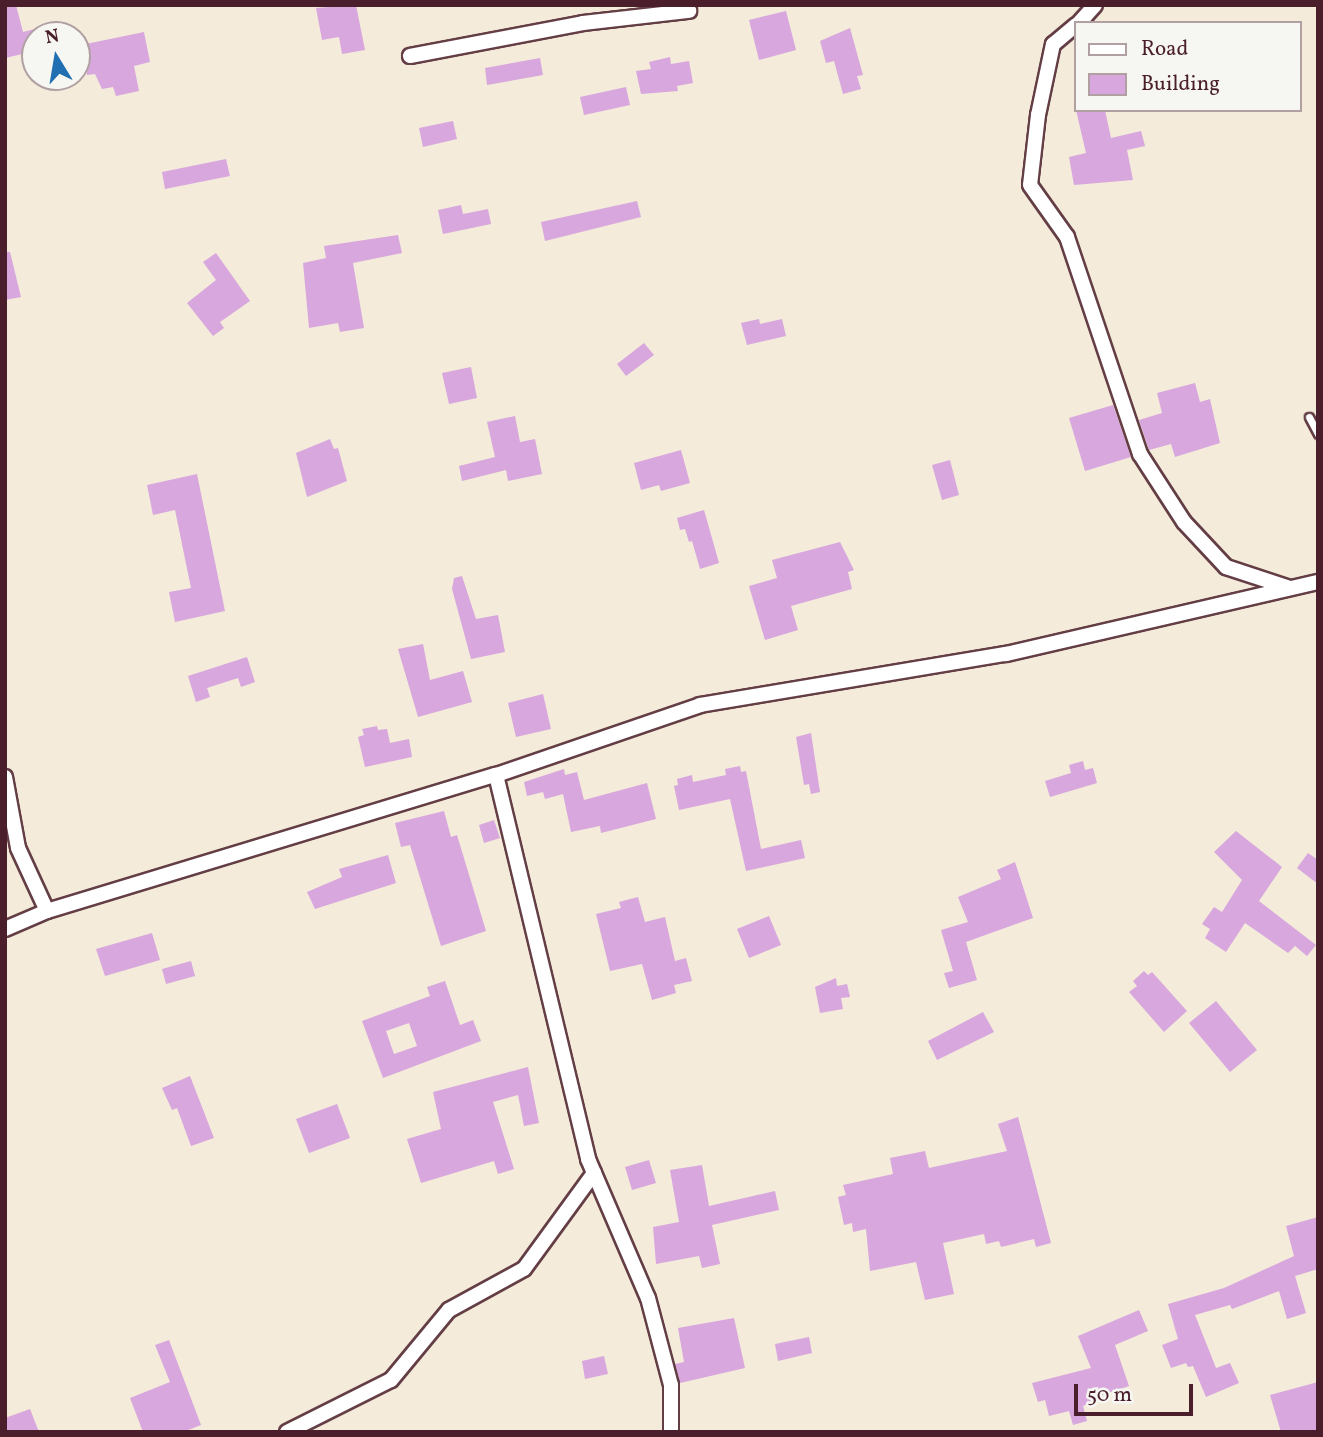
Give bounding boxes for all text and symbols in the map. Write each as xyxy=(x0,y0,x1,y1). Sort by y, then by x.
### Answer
north arrow xyxy=(21,21,91,91)
legend xyxy=(1074,21,1302,112)
text: N xyxy=(43,23,62,51)
text: Road xyxy=(1141,35,1188,64)
text: Building xyxy=(1141,70,1220,99)
scale bar xyxy=(1078,1370,1197,1414)
text: 50 m xyxy=(1087,1381,1132,1410)

